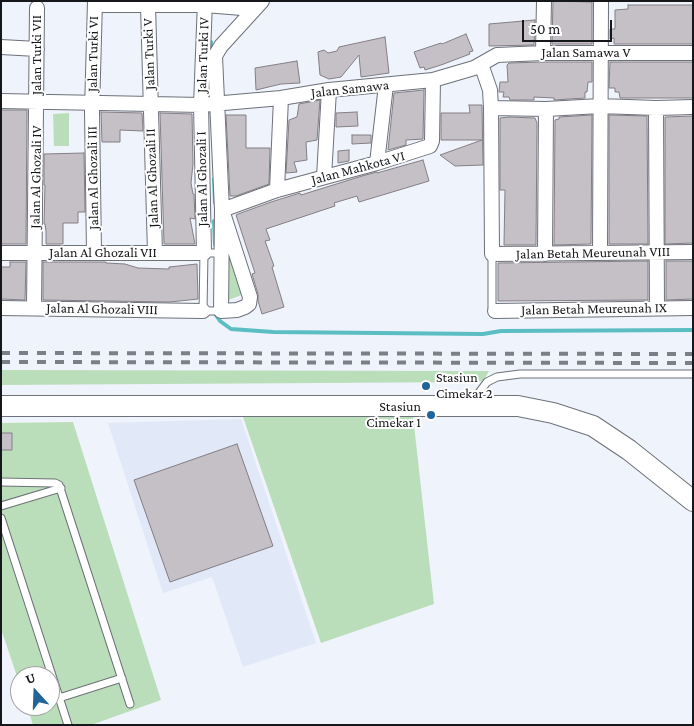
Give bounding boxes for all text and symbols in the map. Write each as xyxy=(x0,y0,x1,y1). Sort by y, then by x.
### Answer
scale bar xyxy=(524,10,614,42)
street label: Jalan Turki VII xyxy=(29,15,45,95)
street label: Jalan Turki VI xyxy=(84,16,102,92)
street label: Jalan Turki IV xyxy=(193,17,213,93)
street label: Jalan Turki V xyxy=(139,18,159,90)
text: 50 m xyxy=(530,21,560,37)
street label: Jalan Samawa V xyxy=(542,45,630,61)
street label: Jalan Samawa xyxy=(310,77,390,101)
street label: Jalan Al Ghozali IV xyxy=(27,125,45,229)
street label: Jalan Al Ghozali III xyxy=(84,126,102,230)
street label: Jalan Al Ghozali II xyxy=(142,128,162,228)
street label: Jalan Al Ghozali I xyxy=(193,131,211,227)
street label: Jalan Mahkota VI xyxy=(309,147,407,189)
street label: Jalan Betah Meureunah VIII xyxy=(516,243,670,263)
street label: Jalan Al Ghozali VII xyxy=(49,245,157,261)
street label: Jalan Betah Meureunah IX xyxy=(521,299,667,319)
street label: Jalan Al Ghozali VIII xyxy=(46,300,158,318)
place label: Stasiun Cimekar 2 xyxy=(436,370,493,402)
marker: Stasiun Cimekar 2 xyxy=(420,380,432,392)
place label: Stasiun Cimekar 1 xyxy=(366,399,421,432)
marker: Stasiun Cimekar 1 xyxy=(425,409,437,421)
north arrow xyxy=(10,666,60,716)
text: U xyxy=(23,669,37,687)

